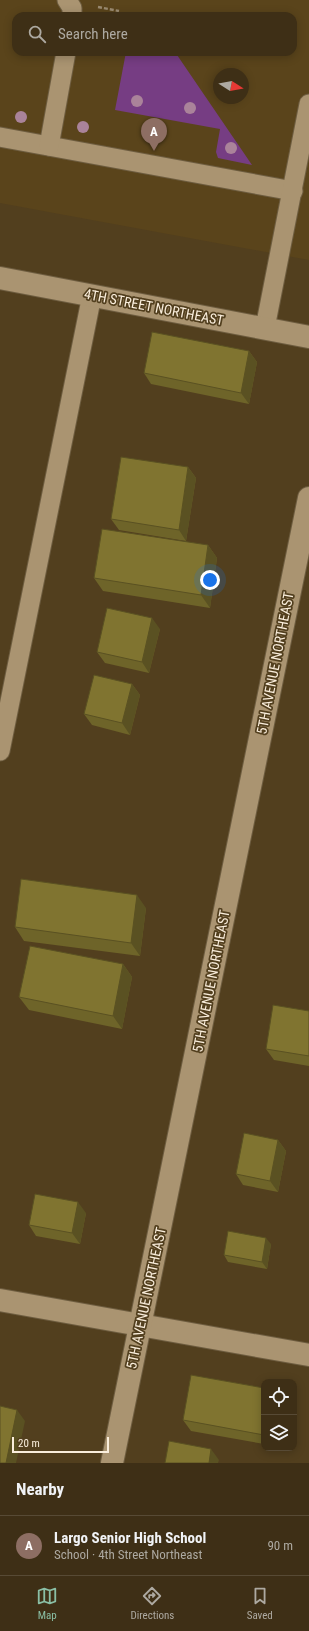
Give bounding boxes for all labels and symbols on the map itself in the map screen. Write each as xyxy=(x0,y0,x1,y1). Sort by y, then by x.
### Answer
north arrow xyxy=(213,68,249,104)
pin: A xyxy=(141,118,167,151)
street label: 4TH STREET NORTHEAST xyxy=(83,286,225,328)
your location xyxy=(200,570,220,590)
street label: 5TH AVENUE NORTHEAST xyxy=(253,590,297,736)
street label: 5TH AVENUE NORTHEAST xyxy=(189,908,233,1054)
street label: 5TH AVENUE NORTHEAST xyxy=(123,1226,169,1370)
scale bar xyxy=(12,1435,109,1454)

